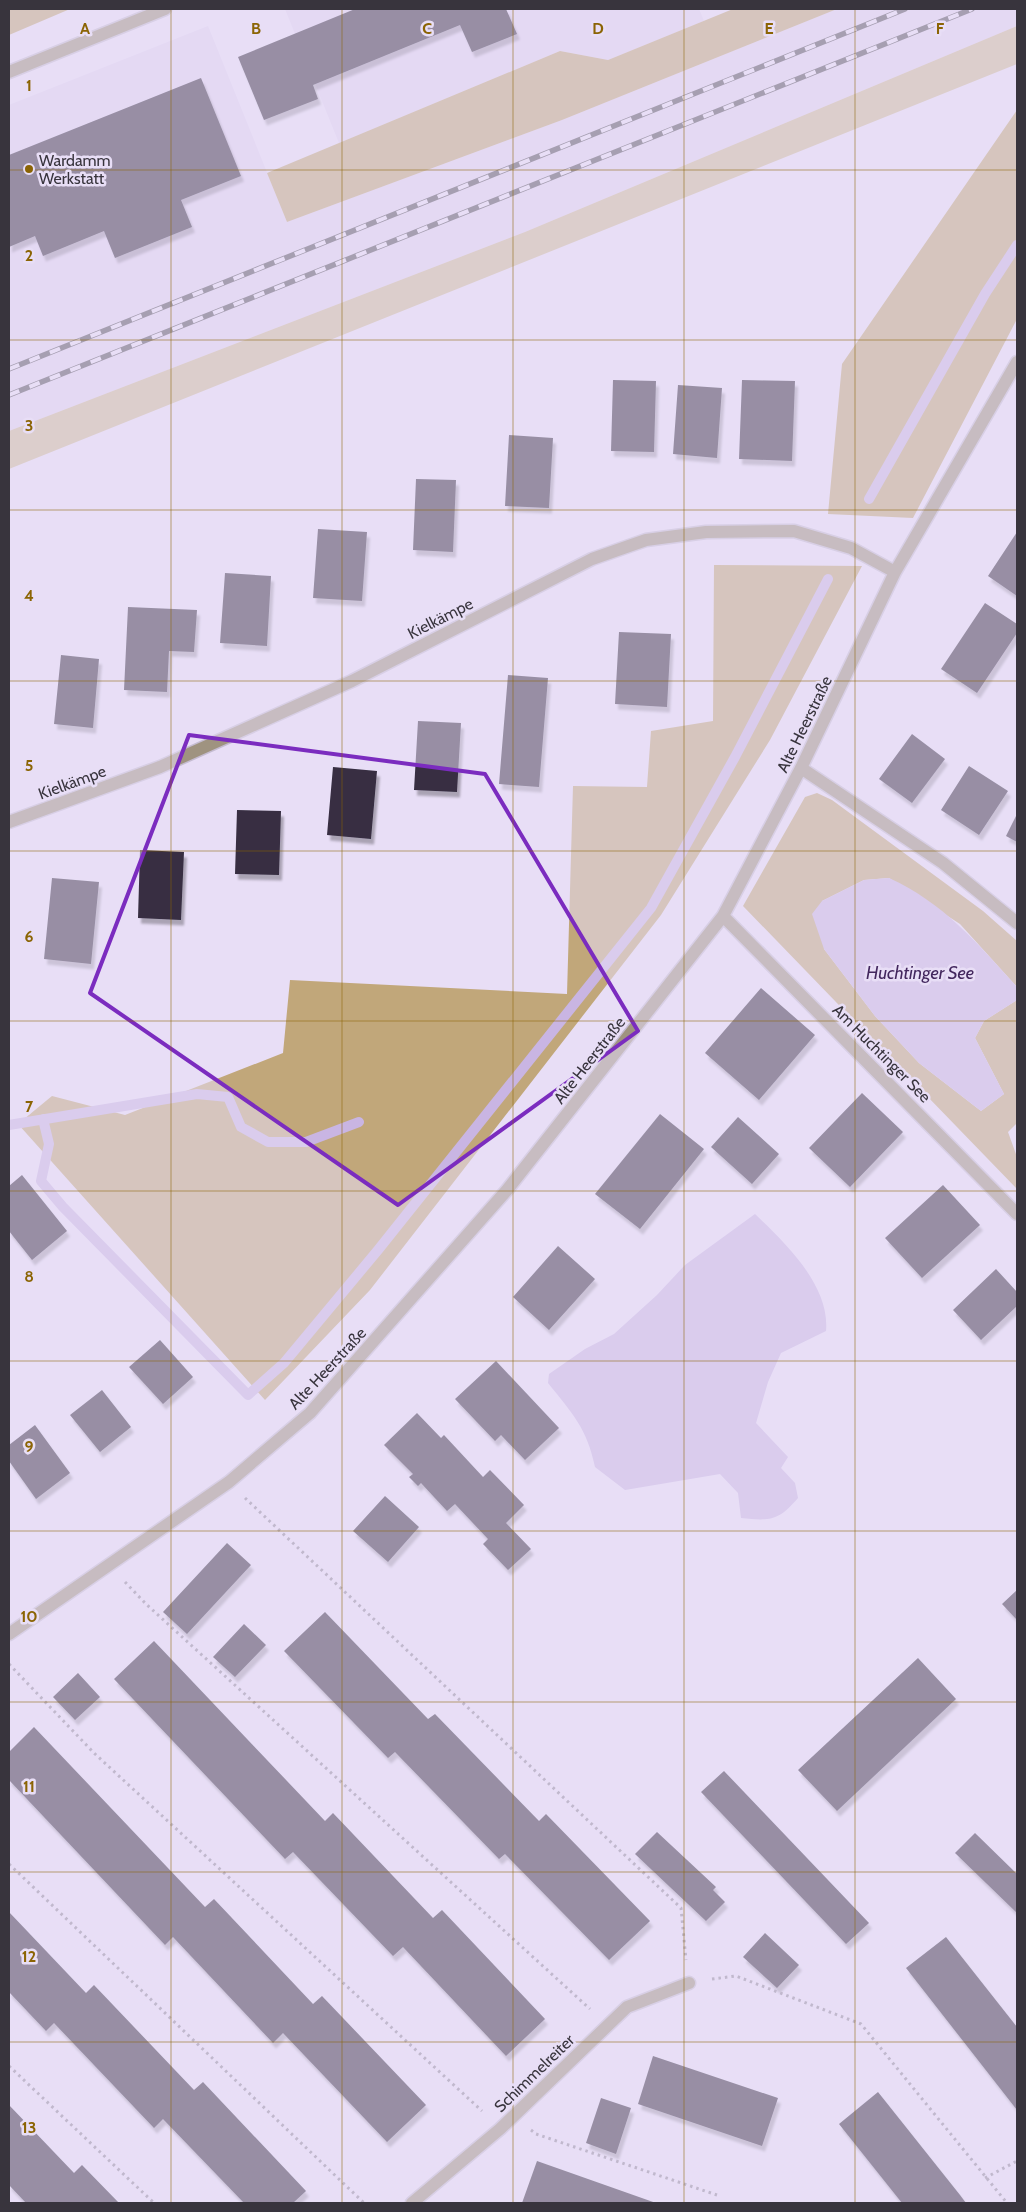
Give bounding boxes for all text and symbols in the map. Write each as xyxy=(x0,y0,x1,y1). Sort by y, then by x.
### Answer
text: A xyxy=(80,19,90,38)
text: B xyxy=(251,19,261,38)
text: C xyxy=(422,19,432,38)
text: D xyxy=(592,19,604,38)
text: E xyxy=(764,19,774,38)
text: F xyxy=(936,19,945,38)
text: 1 xyxy=(26,76,32,95)
place label: Wardamm Werkstatt xyxy=(39,151,111,188)
marker: Wardamm Werkstatt xyxy=(23,163,35,175)
text: 2 xyxy=(25,246,33,265)
text: 3 xyxy=(25,416,33,435)
text: 4 xyxy=(24,586,34,605)
street label: Kielkämpe xyxy=(404,594,476,643)
street label: Alte Heerstraße xyxy=(773,673,836,776)
text: 5 xyxy=(25,756,33,775)
street label: Kielkämpe xyxy=(36,761,109,803)
text: 6 xyxy=(25,927,34,946)
water label: Huchtinger See xyxy=(866,962,974,984)
street label: Am Huchtinger See xyxy=(829,1000,935,1106)
street label: Alte Heerstraße xyxy=(550,1013,629,1108)
text: 7 xyxy=(25,1097,34,1116)
text: 8 xyxy=(24,1267,34,1286)
street label: Alte Heerstraße xyxy=(285,1323,370,1413)
text: 9 xyxy=(25,1437,34,1456)
text: 10 xyxy=(20,1607,38,1626)
text: 11 xyxy=(23,1777,35,1796)
text: 12 xyxy=(22,1947,36,1966)
street label: Schimmelreiter xyxy=(490,2030,579,2116)
text: 13 xyxy=(22,2118,36,2137)

